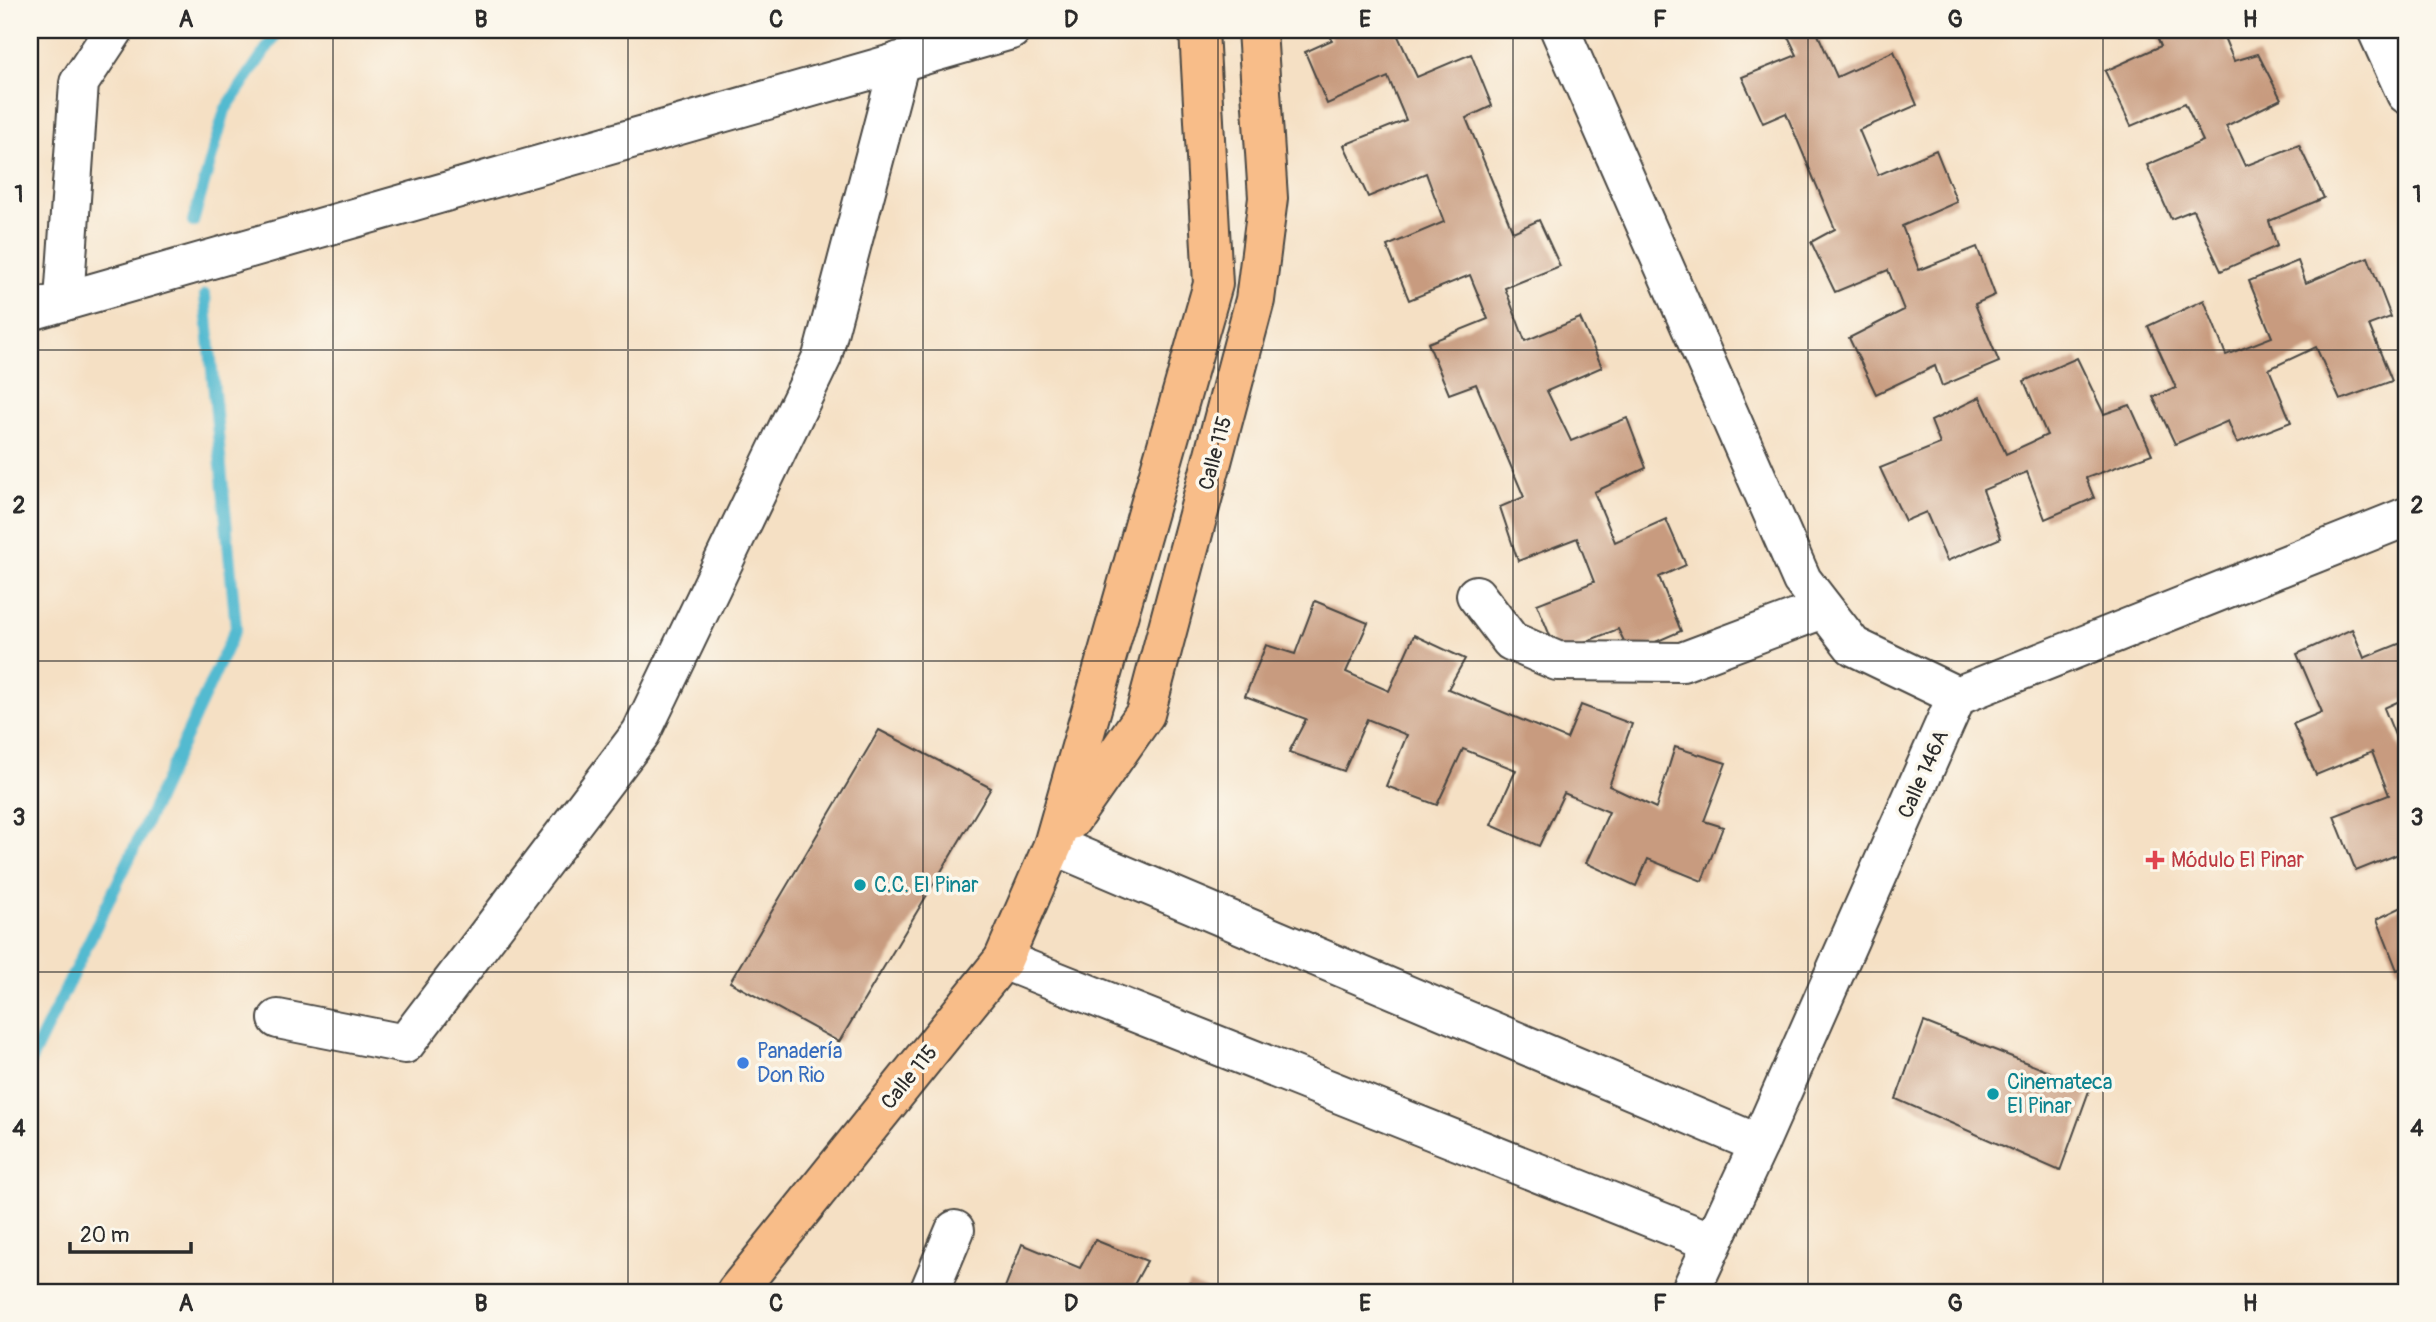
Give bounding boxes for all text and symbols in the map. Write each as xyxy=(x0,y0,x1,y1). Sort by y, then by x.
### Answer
text: A xyxy=(179,5,194,34)
text: B xyxy=(474,5,488,34)
text: C xyxy=(769,5,783,34)
text: D xyxy=(1064,5,1078,34)
text: E xyxy=(1359,5,1371,34)
text: F xyxy=(1653,5,1667,34)
text: G xyxy=(1947,5,1963,34)
text: H xyxy=(2243,5,2257,34)
text: 1 xyxy=(15,180,24,209)
text: 1 xyxy=(2413,180,2422,209)
street label: Calle 115 xyxy=(1193,413,1238,493)
text: 2 xyxy=(13,491,26,520)
text: 2 xyxy=(2411,491,2424,520)
street label: Calle 146A xyxy=(1892,726,1955,823)
text: 3 xyxy=(13,803,25,832)
text: 3 xyxy=(2411,803,2423,832)
place label: Módulo El Pinar xyxy=(2171,847,2305,874)
marker: Módulo El Pinar xyxy=(2145,850,2165,870)
place label: C.C. El Pinar xyxy=(874,872,979,899)
marker: C.C. El Pinar xyxy=(852,877,868,893)
place label: Panadería Don Rio xyxy=(757,1038,843,1089)
street label: Calle 115 xyxy=(875,1040,944,1115)
marker: Panadería Don Rio xyxy=(735,1055,751,1071)
place label: Cinemateca El Pinar xyxy=(2007,1069,2113,1120)
marker: Cinemateca El Pinar xyxy=(1985,1086,2001,1102)
text: 4 xyxy=(12,1114,26,1143)
text: 4 xyxy=(2410,1114,2424,1143)
scale bar xyxy=(70,1210,191,1254)
text: 20 m xyxy=(80,1222,129,1249)
text: A xyxy=(179,1289,194,1318)
text: B xyxy=(474,1289,488,1318)
text: C xyxy=(769,1289,783,1318)
text: D xyxy=(1064,1289,1078,1318)
text: E xyxy=(1359,1289,1371,1318)
text: F xyxy=(1653,1289,1667,1318)
text: G xyxy=(1947,1289,1963,1318)
text: H xyxy=(2243,1289,2257,1318)

